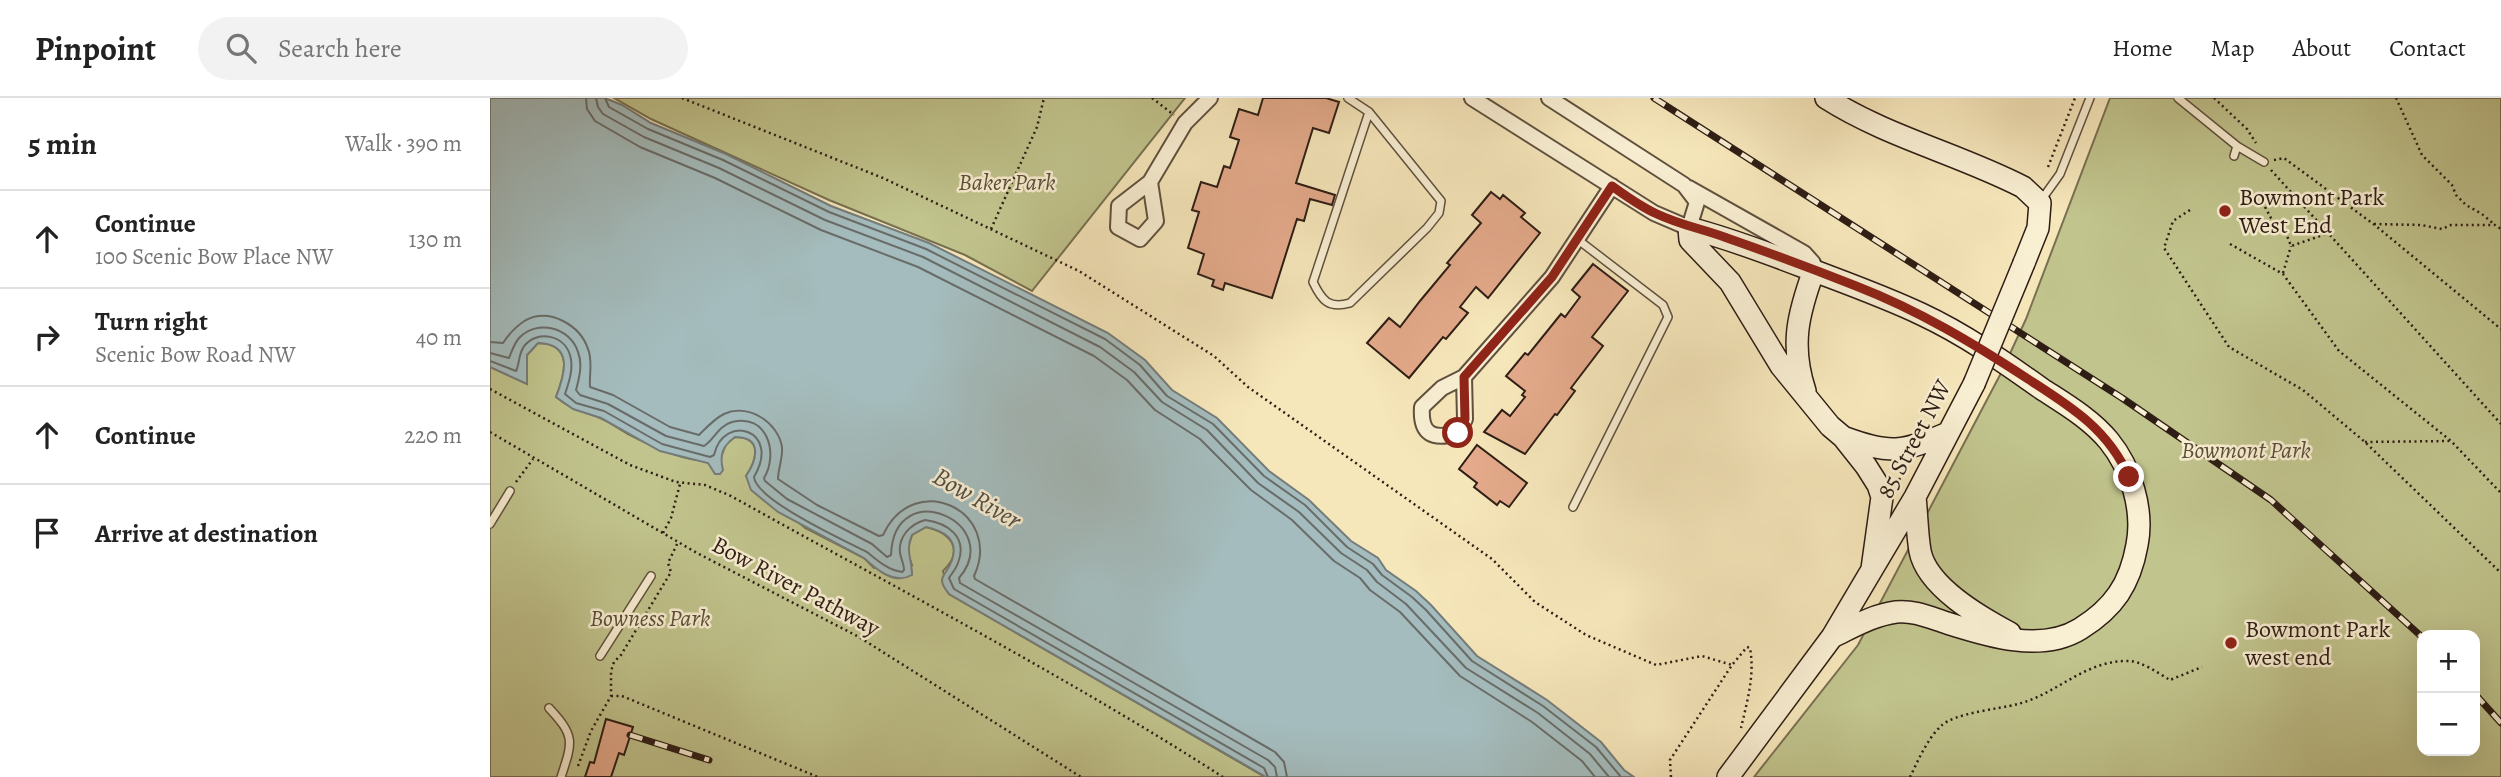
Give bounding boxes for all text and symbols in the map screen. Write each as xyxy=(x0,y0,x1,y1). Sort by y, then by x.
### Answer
search box xyxy=(198,17,688,80)
text: Pinpoint xyxy=(35,26,156,71)
icon: search xyxy=(222,29,260,67)
text: Search here xyxy=(278,31,402,66)
text: Home xyxy=(2112,32,2173,64)
text: Map xyxy=(2211,32,2255,64)
text: About xyxy=(2293,32,2351,64)
text: Contact xyxy=(2389,32,2466,64)
text: 5 min xyxy=(28,124,97,164)
text: Walk · 390 m xyxy=(345,128,462,159)
park label: Baker Park xyxy=(958,166,1056,198)
place label: Bowmont Park West End xyxy=(2238,181,2384,241)
marker: Bowmont Park West End xyxy=(2217,203,2233,219)
text: Continue xyxy=(95,206,196,241)
icon: ahead xyxy=(28,220,66,258)
text: 130 m xyxy=(409,224,462,255)
text: 100 Scenic Bow Place NW xyxy=(95,241,333,272)
text: Turn right xyxy=(95,304,208,339)
icon: right xyxy=(28,318,66,356)
text: 40 m xyxy=(416,322,462,353)
text: Scenic Bow Road NW xyxy=(95,339,296,370)
street label: 85 Street NW xyxy=(1869,373,1959,504)
icon: ahead xyxy=(28,416,66,454)
route start xyxy=(1442,417,1473,448)
text: Continue xyxy=(95,418,196,453)
text: 220 m xyxy=(404,420,462,451)
park label: Bowmont Park xyxy=(2181,434,2311,466)
water label: Bow River xyxy=(926,459,1028,538)
route end xyxy=(2113,461,2144,492)
icon: arrive xyxy=(28,514,66,552)
text: Arrive at destination xyxy=(95,516,318,551)
street label: Bow River Pathway xyxy=(707,528,886,644)
park label: Bowness Park xyxy=(590,602,711,634)
place label: Bowmont Park west end xyxy=(2244,613,2390,673)
map controls xyxy=(2417,630,2480,756)
button: + xyxy=(2417,630,2480,693)
marker: Bowmont Park west end xyxy=(2223,635,2239,651)
button: − xyxy=(2417,693,2480,756)

